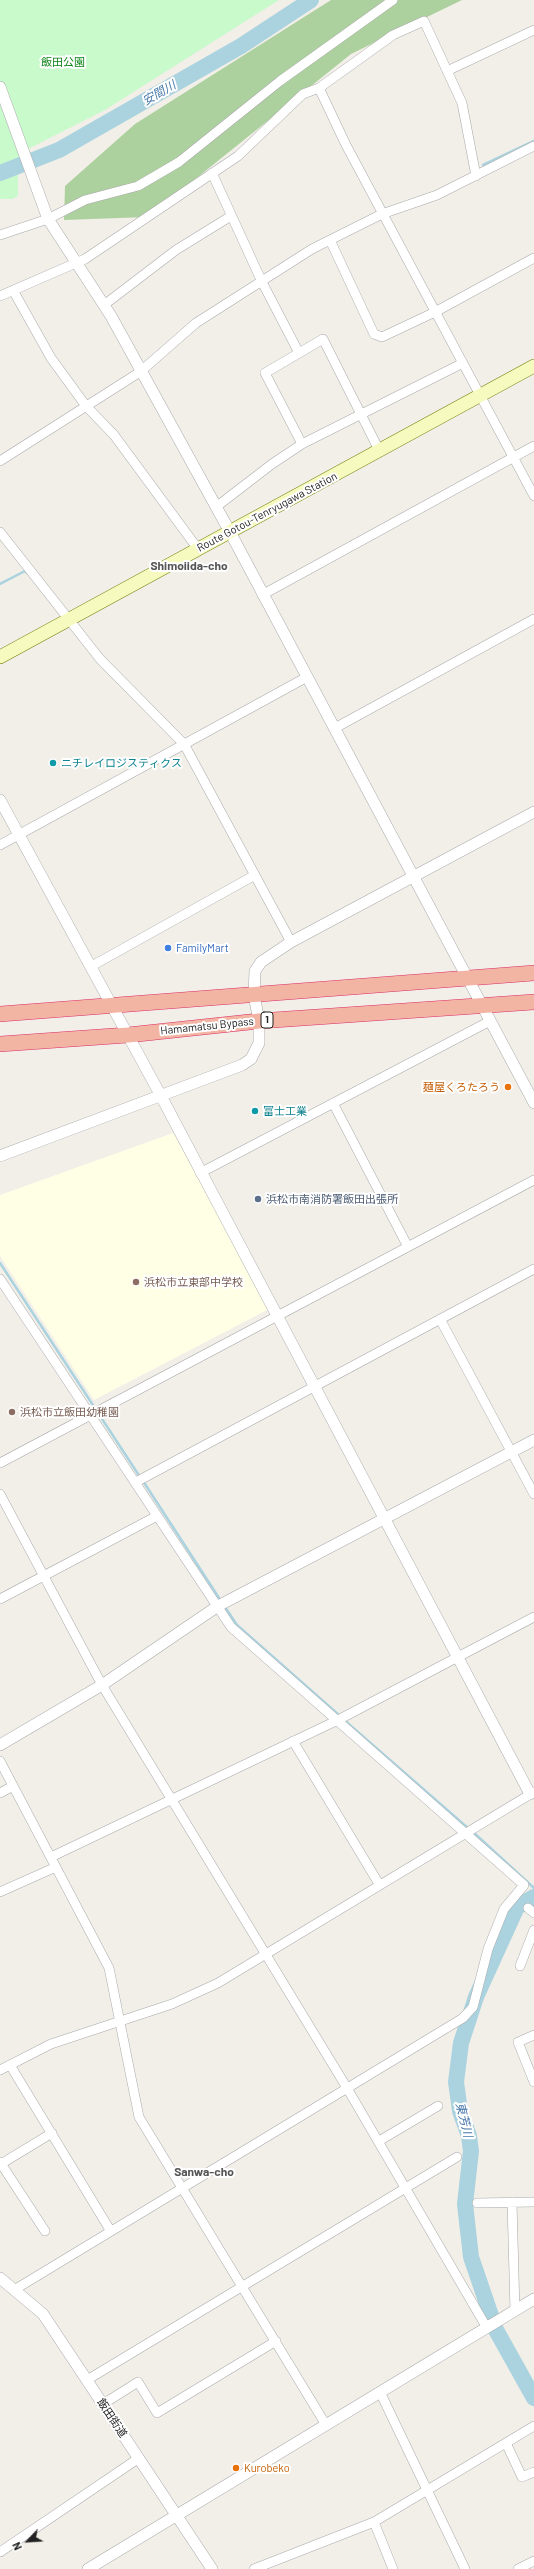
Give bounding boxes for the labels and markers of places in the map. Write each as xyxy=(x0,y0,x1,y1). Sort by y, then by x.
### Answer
place label: ニチレイロジスティクス xyxy=(61,756,182,770)
marker: ニチレイロジスティクス xyxy=(48,758,58,768)
place label: FamilyMart xyxy=(176,941,229,955)
marker: FamilyMart xyxy=(163,943,173,953)
place label: 麺屋くろたろう xyxy=(423,1080,500,1094)
marker: 麺屋くろたろう xyxy=(503,1082,513,1092)
place label: 富士工業 xyxy=(263,1104,307,1118)
marker: 富士工業 xyxy=(250,1106,260,1116)
place label: 浜松市南消防署飯田出張所 xyxy=(266,1192,398,1206)
marker: 浜松市南消防署飯田出張所 xyxy=(253,1194,263,1204)
place label: 浜松市立東部中学校 xyxy=(144,1275,243,1289)
marker: 浜松市立東部中学校 xyxy=(131,1277,141,1287)
place label: 浜松市立飯田幼稚園 xyxy=(20,1405,119,1419)
marker: 浜松市立飯田幼稚園 xyxy=(7,1407,17,1417)
place label: Kurobeko xyxy=(244,2461,290,2475)
marker: Kurobeko xyxy=(231,2463,241,2473)

